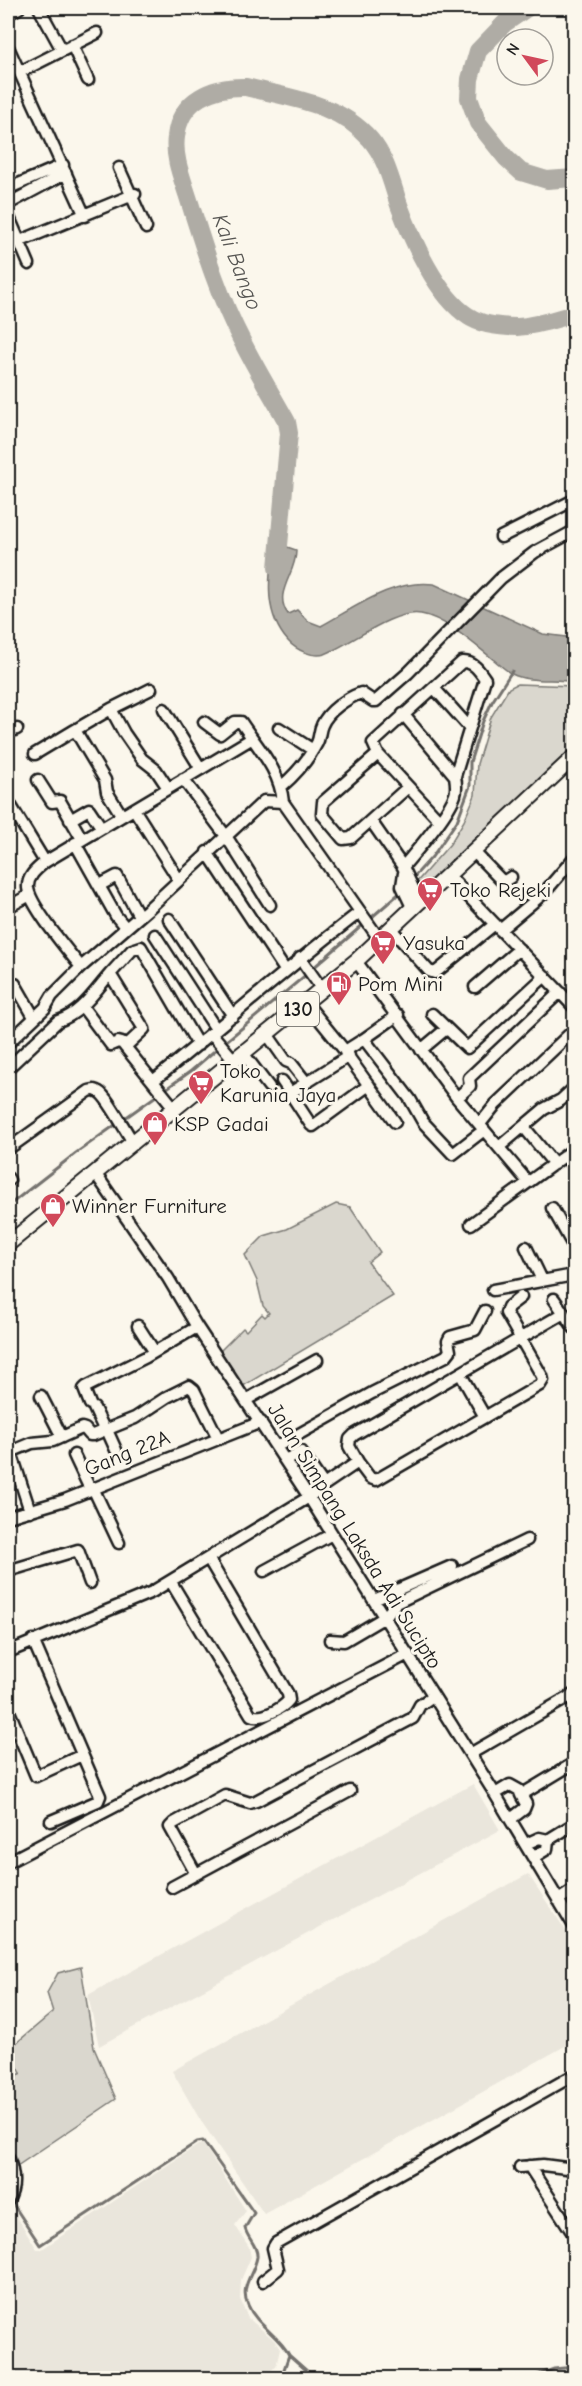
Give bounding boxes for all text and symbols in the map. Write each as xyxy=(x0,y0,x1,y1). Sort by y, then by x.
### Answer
north arrow xyxy=(495,27,555,87)
text: N xyxy=(503,40,524,59)
water label: Kali Bango xyxy=(207,210,267,314)
supermarket icon: Toko Rejeki xyxy=(415,875,445,913)
place label: Toko Rejeki xyxy=(450,878,551,902)
supermarket icon: Yasuka xyxy=(368,928,398,966)
place label: Yasuka xyxy=(403,931,465,955)
fuel station icon: Pom Mini xyxy=(324,969,354,1007)
place label: Pom Mini xyxy=(358,972,443,996)
road number: 130 xyxy=(277,992,319,1026)
place label: Toko Karunia Jaya xyxy=(220,1059,336,1107)
supermarket icon: Toko Karunia Jaya xyxy=(186,1068,216,1106)
shop icon: KSP Gadai xyxy=(140,1109,170,1147)
place label: KSP Gadai xyxy=(174,1112,269,1136)
shop icon: Winner Furniture xyxy=(38,1191,68,1229)
place label: Winner Furniture xyxy=(72,1194,227,1218)
street label: Jalan Simpang Laksda Adi Sucipto xyxy=(263,1399,447,1673)
street label: Gang 22A xyxy=(81,1425,173,1481)

